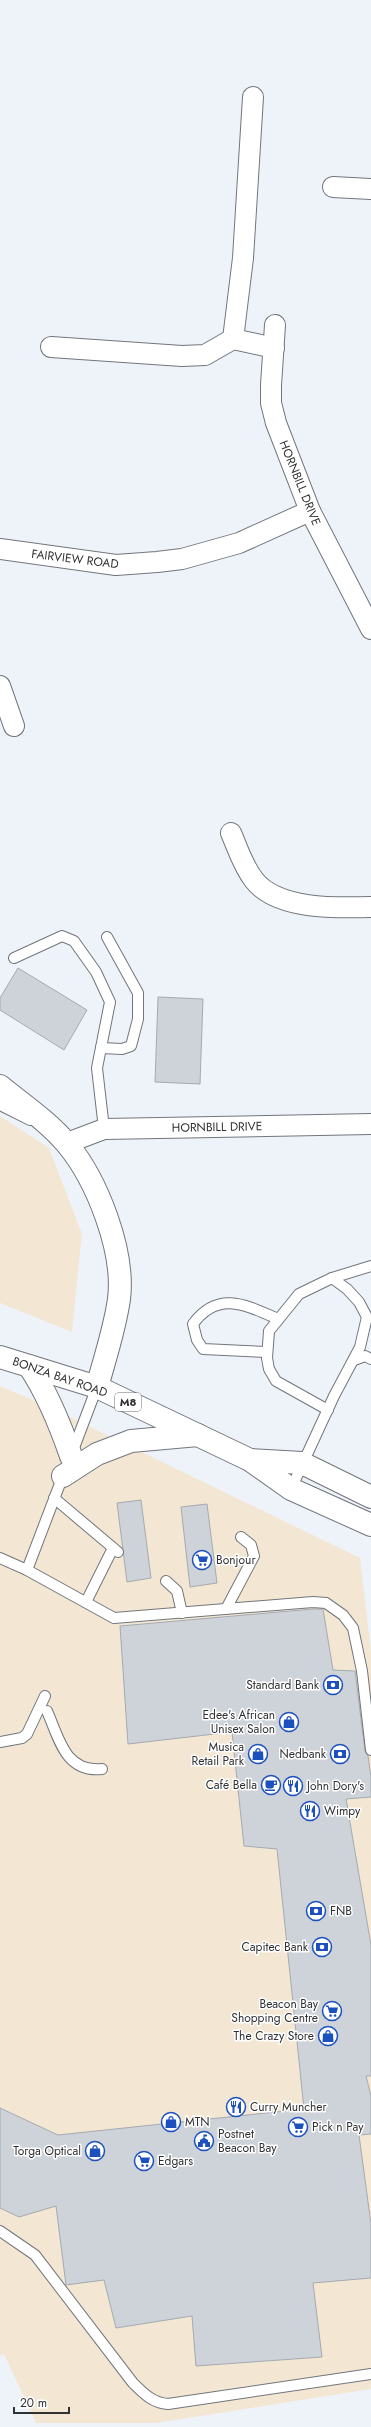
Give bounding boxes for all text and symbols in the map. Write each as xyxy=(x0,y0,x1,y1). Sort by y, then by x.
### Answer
street label: HORNBILL DRIVE xyxy=(275,438,325,528)
street label: FAIRVIEW ROAD xyxy=(30,545,120,573)
street label: HORNBILL DRIVE xyxy=(172,1117,262,1137)
street label: BONZA BAY ROAD xyxy=(10,1352,110,1402)
road number: M8 xyxy=(115,1393,141,1411)
supermarket icon: Bonjour xyxy=(191,1549,213,1571)
place label: Bonjour xyxy=(216,1551,256,1569)
bank icon: Standard Bank xyxy=(322,1674,344,1696)
place label: Standard Bank xyxy=(246,1676,320,1694)
place label: Edee's African Unisex Salon xyxy=(203,1706,275,1738)
shop icon: Edee's African Unisex Salon xyxy=(278,1711,300,1733)
place label: Musica Retail Park xyxy=(192,1738,245,1770)
shop icon: Musica Retail Park xyxy=(247,1743,269,1765)
bank icon: Nedbank xyxy=(329,1743,351,1765)
place label: Nedbank xyxy=(279,1745,327,1763)
cafe icon: Café Bella xyxy=(260,1774,282,1796)
restaurant icon: John Dory's xyxy=(282,1775,304,1797)
place label: Café Bella xyxy=(206,1776,257,1794)
place label: John Dory's xyxy=(305,1777,364,1795)
restaurant icon: Wimpy xyxy=(299,1800,321,1822)
place label: Wimpy xyxy=(324,1802,361,1820)
bank icon: FNB xyxy=(305,1900,327,1922)
place label: FNB xyxy=(330,1902,352,1920)
bank icon: Capitec Bank xyxy=(311,1936,333,1958)
place label: Capitec Bank xyxy=(242,1938,309,1956)
place label: Beacon Bay Shopping Centre xyxy=(231,1995,319,2027)
supermarket icon: Beacon Bay Shopping Centre xyxy=(321,2000,343,2022)
shop icon: The Crazy Store xyxy=(317,2025,339,2047)
place label: The Crazy Store xyxy=(234,2027,314,2045)
restaurant icon: Curry Muncher xyxy=(225,2096,247,2118)
place label: Curry Muncher xyxy=(250,2098,328,2116)
shop icon: MTN xyxy=(160,2111,182,2133)
place label: MTN xyxy=(185,2113,210,2131)
supermarket icon: Pick n Pay xyxy=(287,2116,309,2138)
place label: Pick n Pay xyxy=(312,2118,364,2136)
place label: Postnet Beacon Bay xyxy=(218,2125,277,2157)
public building icon: Postnet Beacon Bay xyxy=(193,2130,215,2152)
shop icon: Torga Optical xyxy=(84,2140,106,2162)
place label: Torga Optical xyxy=(13,2142,81,2160)
supermarket icon: Edgars xyxy=(133,2150,155,2172)
place label: Edgars xyxy=(158,2152,193,2170)
scale bar xyxy=(14,2389,69,2415)
text: 20 m xyxy=(20,2394,47,2412)

